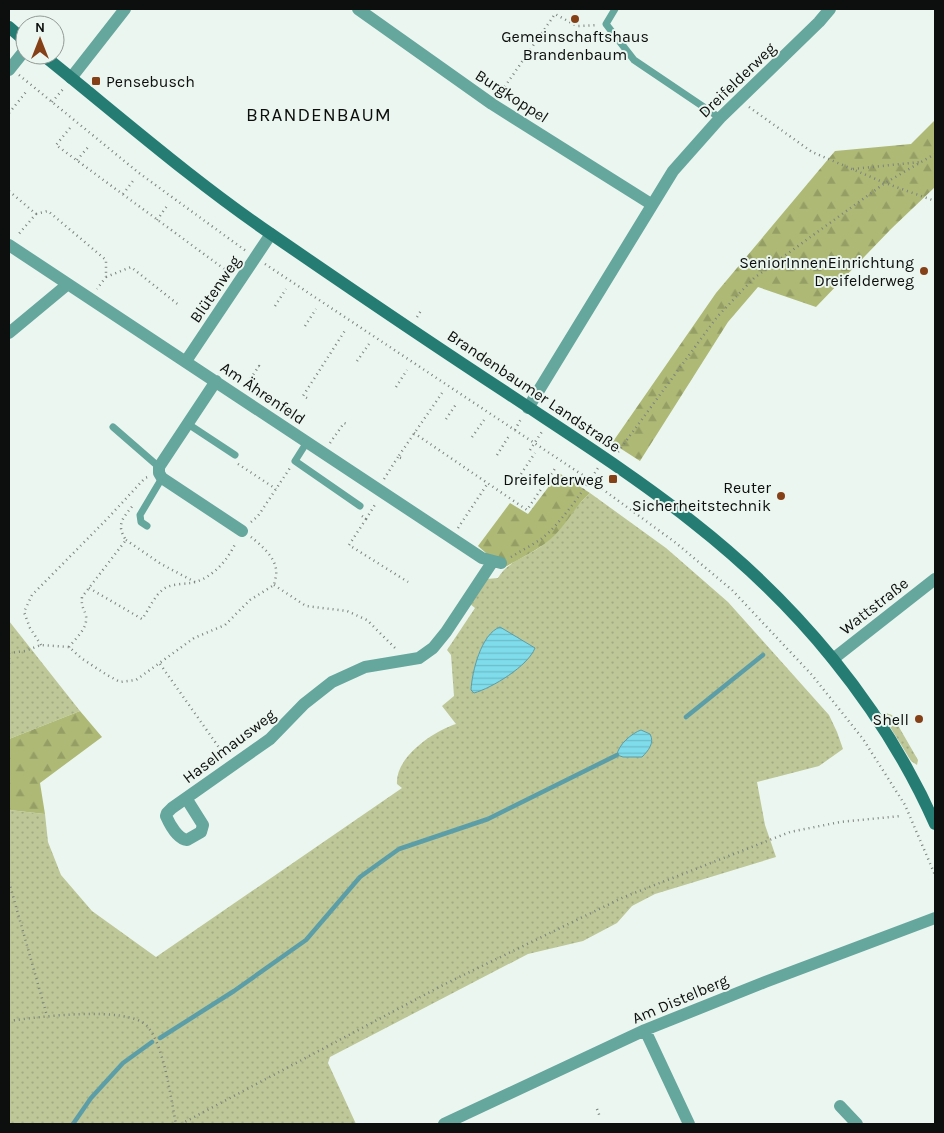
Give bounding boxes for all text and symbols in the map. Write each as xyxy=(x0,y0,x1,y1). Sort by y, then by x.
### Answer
marker: Gemeinschaftshaus Brandenbaum xyxy=(569,13,581,25)
north arrow xyxy=(15,15,65,65)
text: N xyxy=(35,19,45,36)
place label: Gemeinschaftshaus Brandenbaum xyxy=(501,27,649,64)
street label: Dreifelderweg xyxy=(694,38,780,122)
street label: Burgkoppel xyxy=(472,65,552,127)
place label: Pensebusch xyxy=(106,72,195,91)
marker: Pensebusch xyxy=(90,75,102,87)
district label: BRANDENBAUM xyxy=(246,104,392,126)
street label: Blütenweg xyxy=(186,252,244,326)
place label: SeniorInnenEinrichtung Dreifelderweg xyxy=(739,253,914,290)
marker: SeniorInnenEinrichtung Dreifelderweg xyxy=(918,265,930,277)
street label: Brandenbaumer Landstraße xyxy=(444,326,624,456)
street label: Am Ährenfeld xyxy=(217,358,309,428)
place label: Dreifelderweg xyxy=(503,470,603,489)
marker: Dreifelderweg xyxy=(607,473,619,485)
place label: Reuter Sicherheitstechnik xyxy=(632,478,771,515)
marker: Reuter Sicherheitstechnik xyxy=(775,490,787,502)
street label: Wattstraße xyxy=(836,573,912,639)
street label: Haselmausweg xyxy=(179,705,279,787)
place label: Shell xyxy=(872,710,909,729)
marker: Shell xyxy=(913,713,925,725)
street label: Am Distelberg xyxy=(629,970,731,1028)

